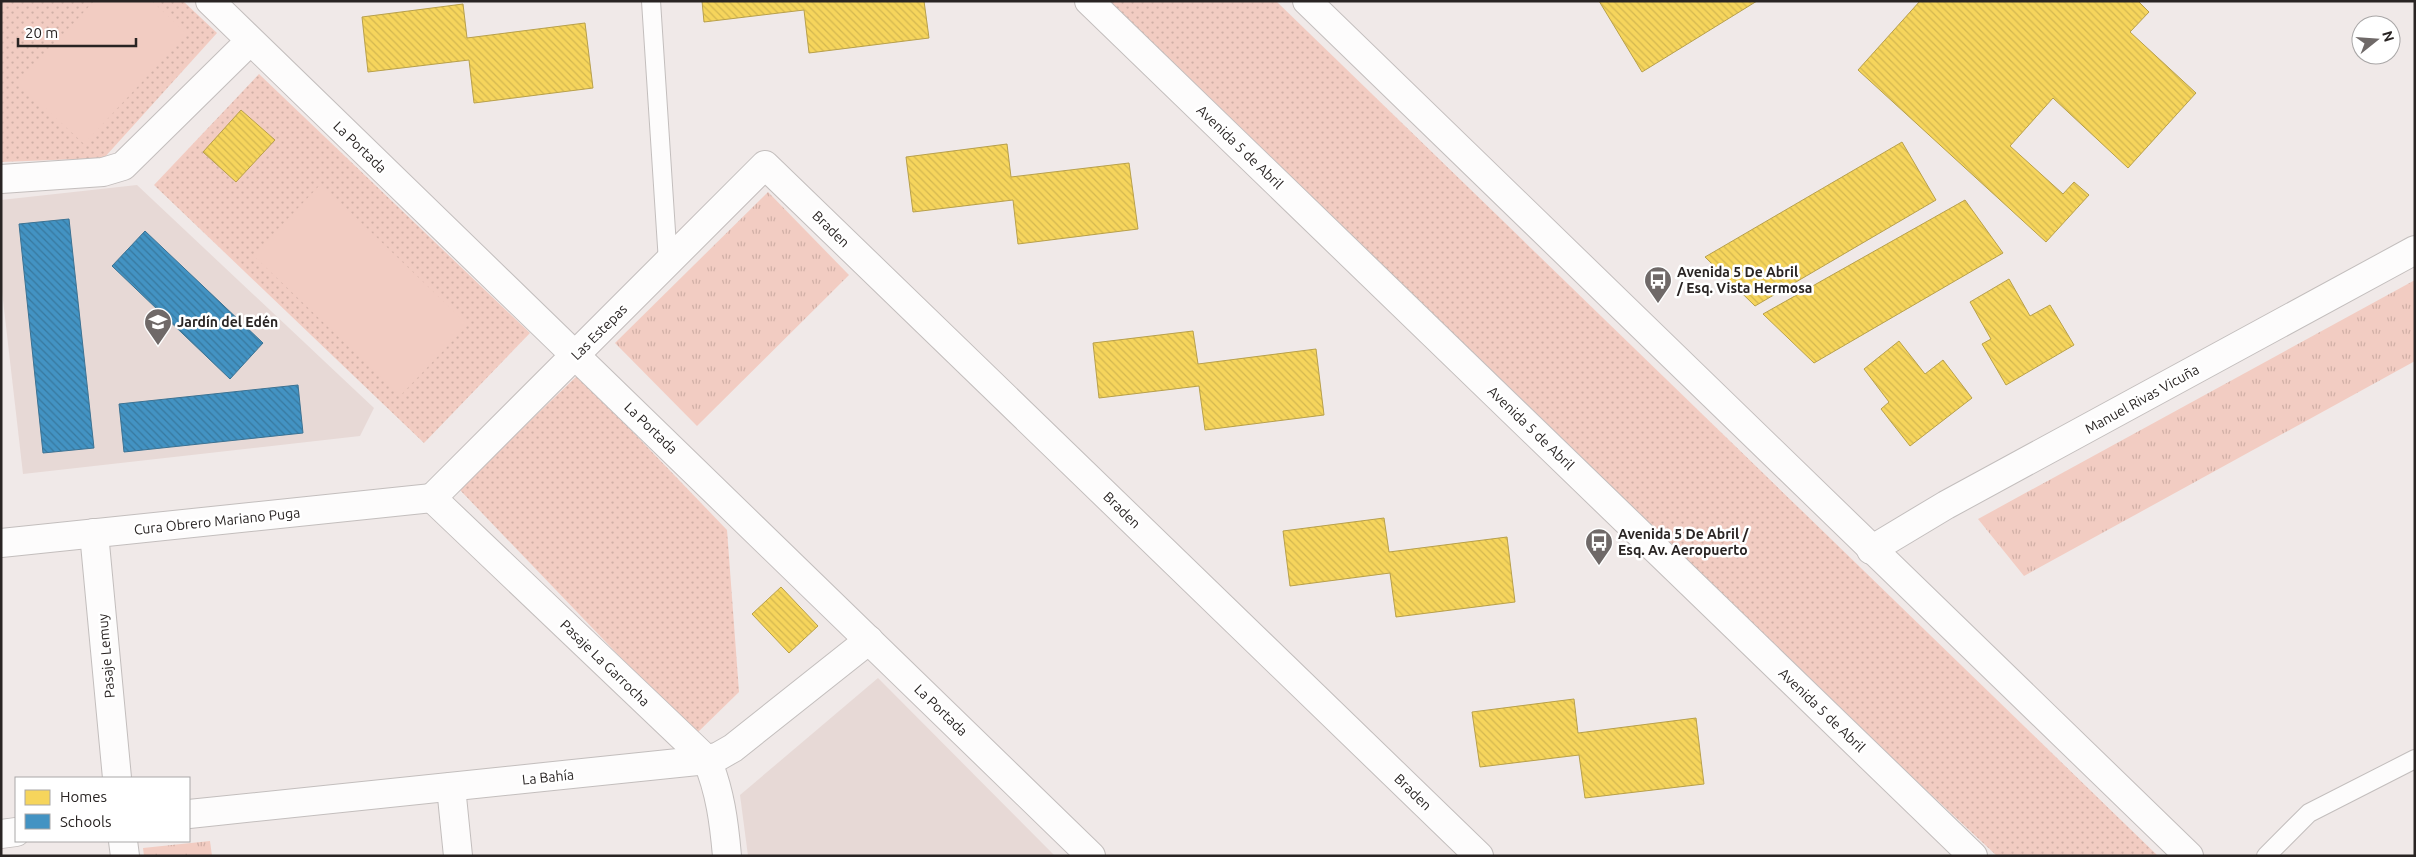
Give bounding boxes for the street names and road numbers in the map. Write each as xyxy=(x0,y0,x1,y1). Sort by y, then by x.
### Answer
street label: Avenida 5 de Abril xyxy=(1194,102,1287,192)
street label: La Portada xyxy=(330,118,390,176)
street label: Braden xyxy=(809,208,853,250)
street label: Las Estepas xyxy=(568,301,630,363)
street label: Manuel Rivas Vicuña xyxy=(2082,361,2202,437)
street label: Avenida 5 de Abril xyxy=(1485,383,1578,473)
street label: La Portada xyxy=(621,399,681,457)
street label: Braden xyxy=(1100,489,1144,531)
street label: Cura Obrero Mariano Puga xyxy=(133,504,301,538)
street label: Pasaje Lemuy xyxy=(94,613,118,699)
street label: Pasaje La Garrocha xyxy=(557,616,653,710)
street label: Avenida 5 de Abril xyxy=(1776,665,1869,755)
street label: La Portada xyxy=(911,681,971,739)
street label: La Bahía xyxy=(521,766,575,788)
street label: Braden xyxy=(1391,771,1435,813)

